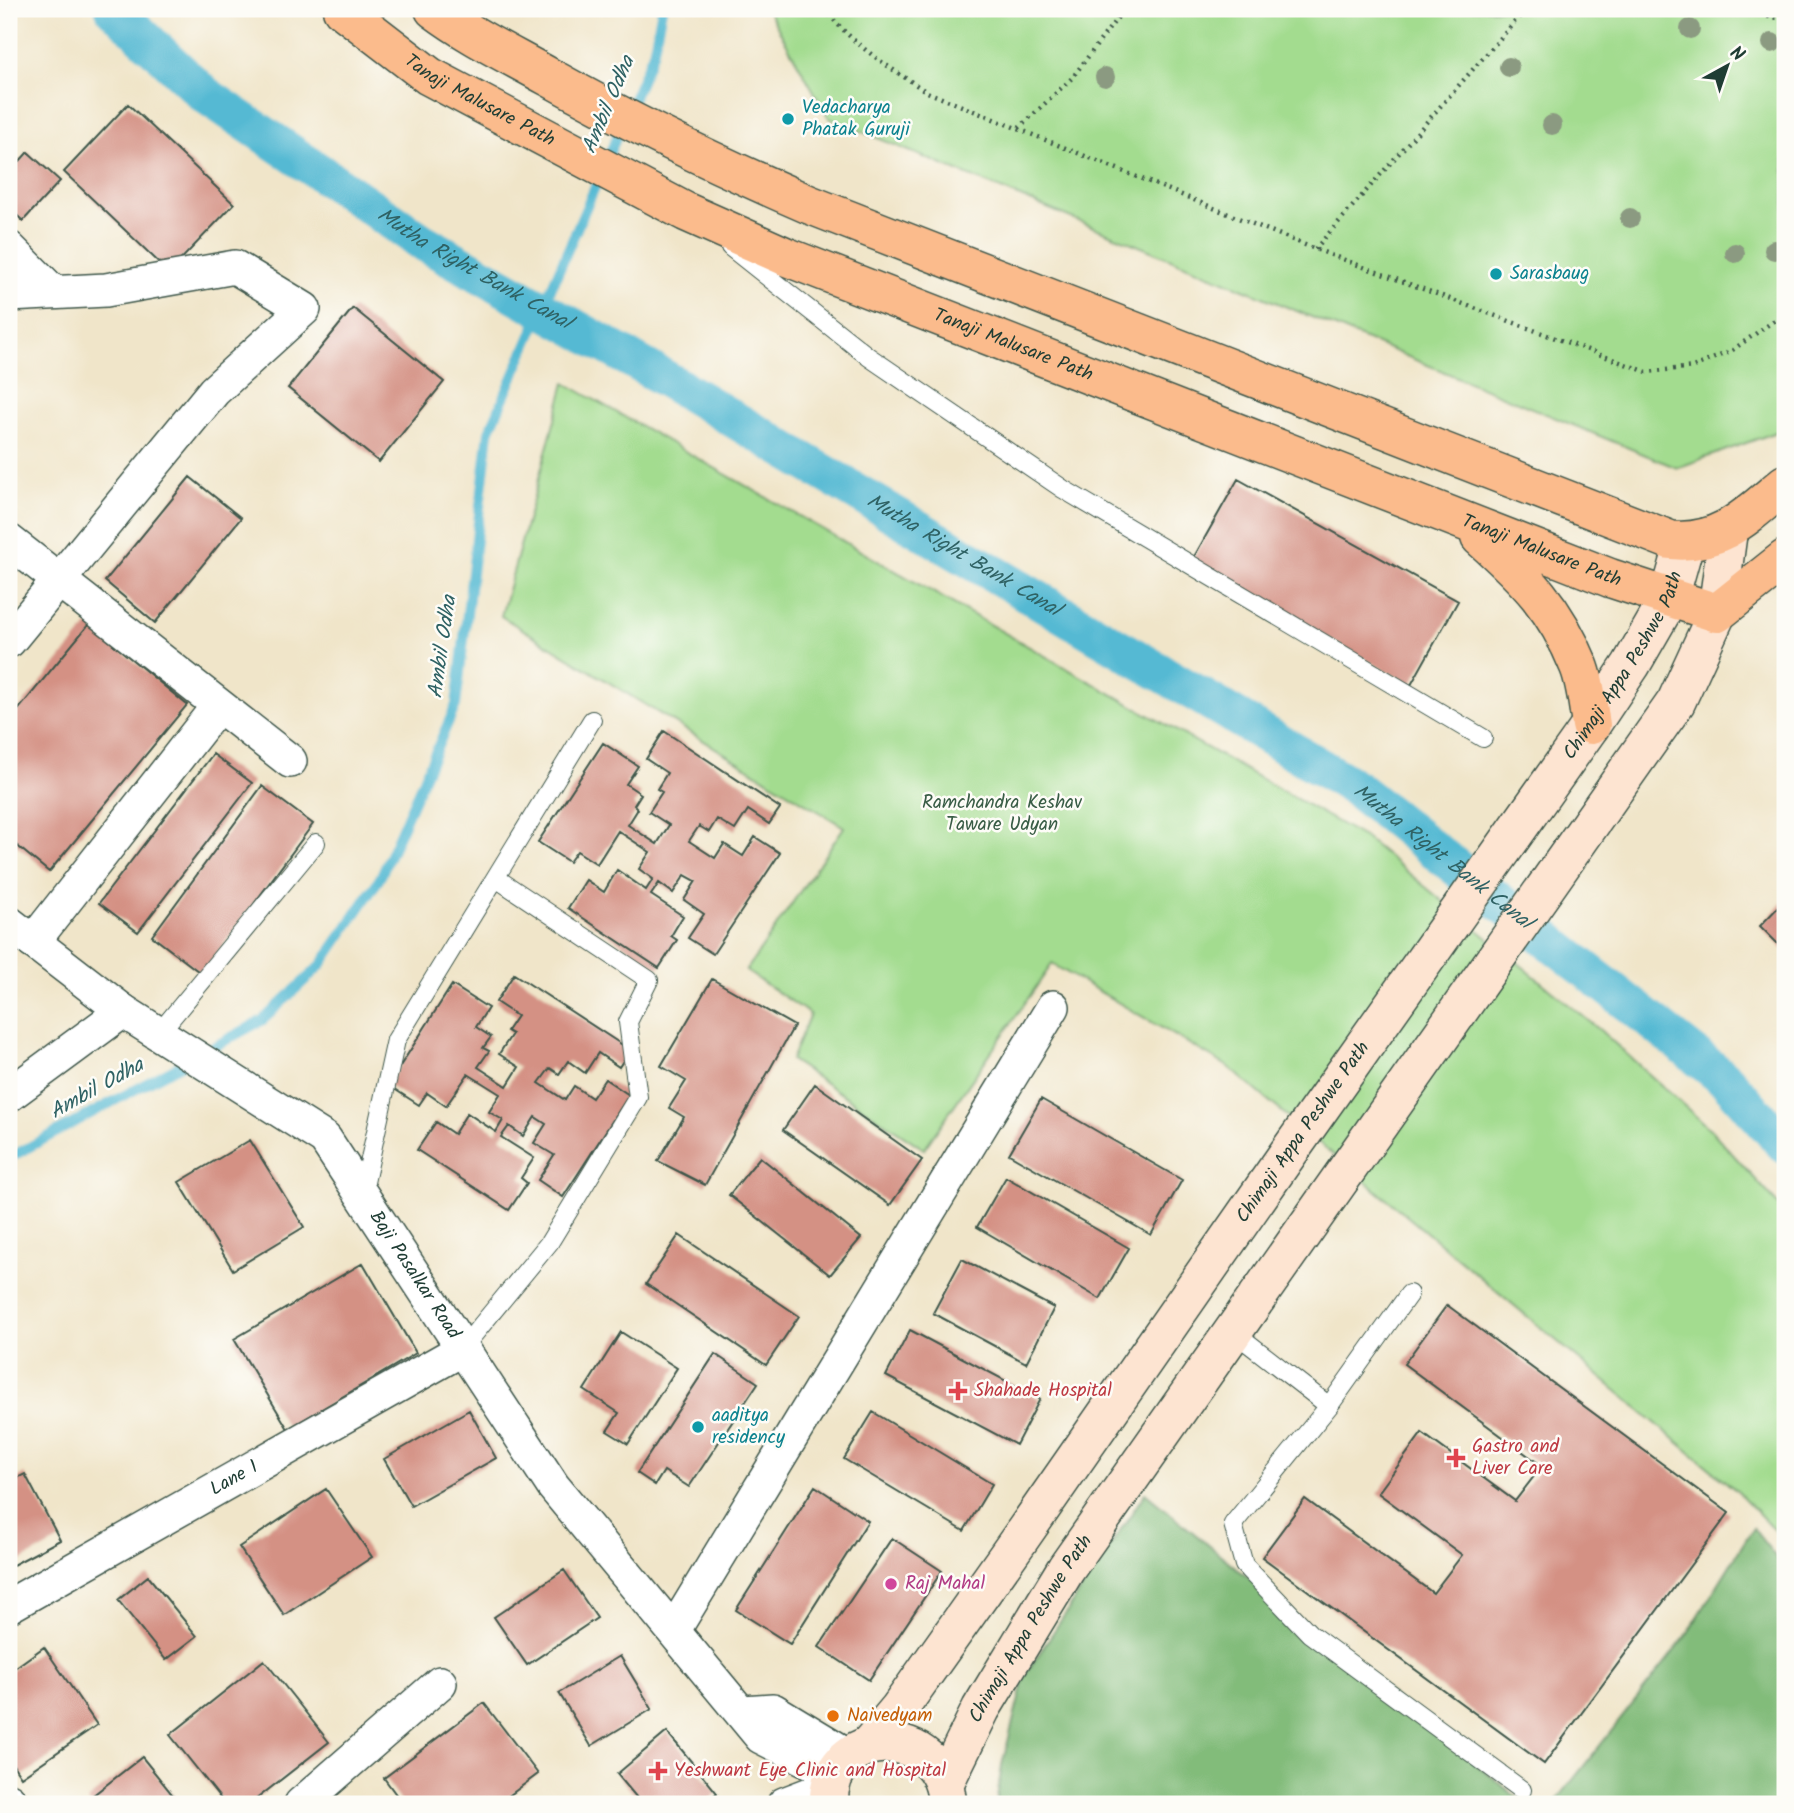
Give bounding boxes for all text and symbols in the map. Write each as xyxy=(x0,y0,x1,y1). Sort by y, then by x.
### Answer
north arrow xyxy=(1692,32,1762,102)
text: N xyxy=(1722,39,1751,70)
street label: Tanaji Malusare Path xyxy=(397,47,560,155)
water label: Ambil Odha xyxy=(574,50,645,159)
place label: Vedacharya Phatak Guruji xyxy=(802,93,911,145)
marker: Vedacharya Phatak Guruji xyxy=(780,111,796,127)
water label: Mutha Right Bank Canal xyxy=(370,199,581,341)
place label: Sarasbaug xyxy=(1510,259,1589,289)
marker: Sarasbaug xyxy=(1488,266,1504,282)
street label: Tanaji Malusare Path xyxy=(929,301,1098,390)
water label: Mutha Right Bank Canal xyxy=(860,485,1070,628)
street label: Tanaji Malusare Path xyxy=(1457,507,1625,596)
street label: Chimaji Appa Peshwe Path xyxy=(1556,568,1691,766)
water label: Ambil Odha xyxy=(419,592,467,701)
water label: Mutha Right Bank Canal xyxy=(1346,776,1543,941)
park label: Ramchandra Keshav Taware Udyan xyxy=(922,788,1083,840)
street label: Chimaji Appa Peshwe Path xyxy=(1229,1035,1378,1230)
water label: Ambil Odha xyxy=(44,1049,151,1129)
street label: Baji Pasalkar Road xyxy=(361,1205,468,1346)
place label: Shahade Hospital xyxy=(974,1376,1112,1406)
marker: Shahade Hospital xyxy=(948,1381,968,1401)
place label: aaditya residency xyxy=(712,1401,786,1453)
marker: aaditya residency xyxy=(690,1419,706,1435)
place label: Gastro and Liver Care xyxy=(1472,1432,1560,1484)
marker: Gastro and Liver Care xyxy=(1446,1448,1466,1468)
street label: Lane 1 xyxy=(205,1453,264,1504)
street label: Chimaji Appa Peshwe Path xyxy=(961,1529,1101,1728)
place label: Raj Mahal xyxy=(905,1569,985,1599)
marker: Raj Mahal xyxy=(883,1576,899,1592)
place label: Naivedyam xyxy=(847,1701,932,1731)
marker: Naivedyam xyxy=(825,1708,841,1724)
place label: Yeshwant Eye Clinic and Hospital xyxy=(674,1756,946,1786)
marker: Yeshwant Eye Clinic and Hospital xyxy=(648,1761,668,1781)

